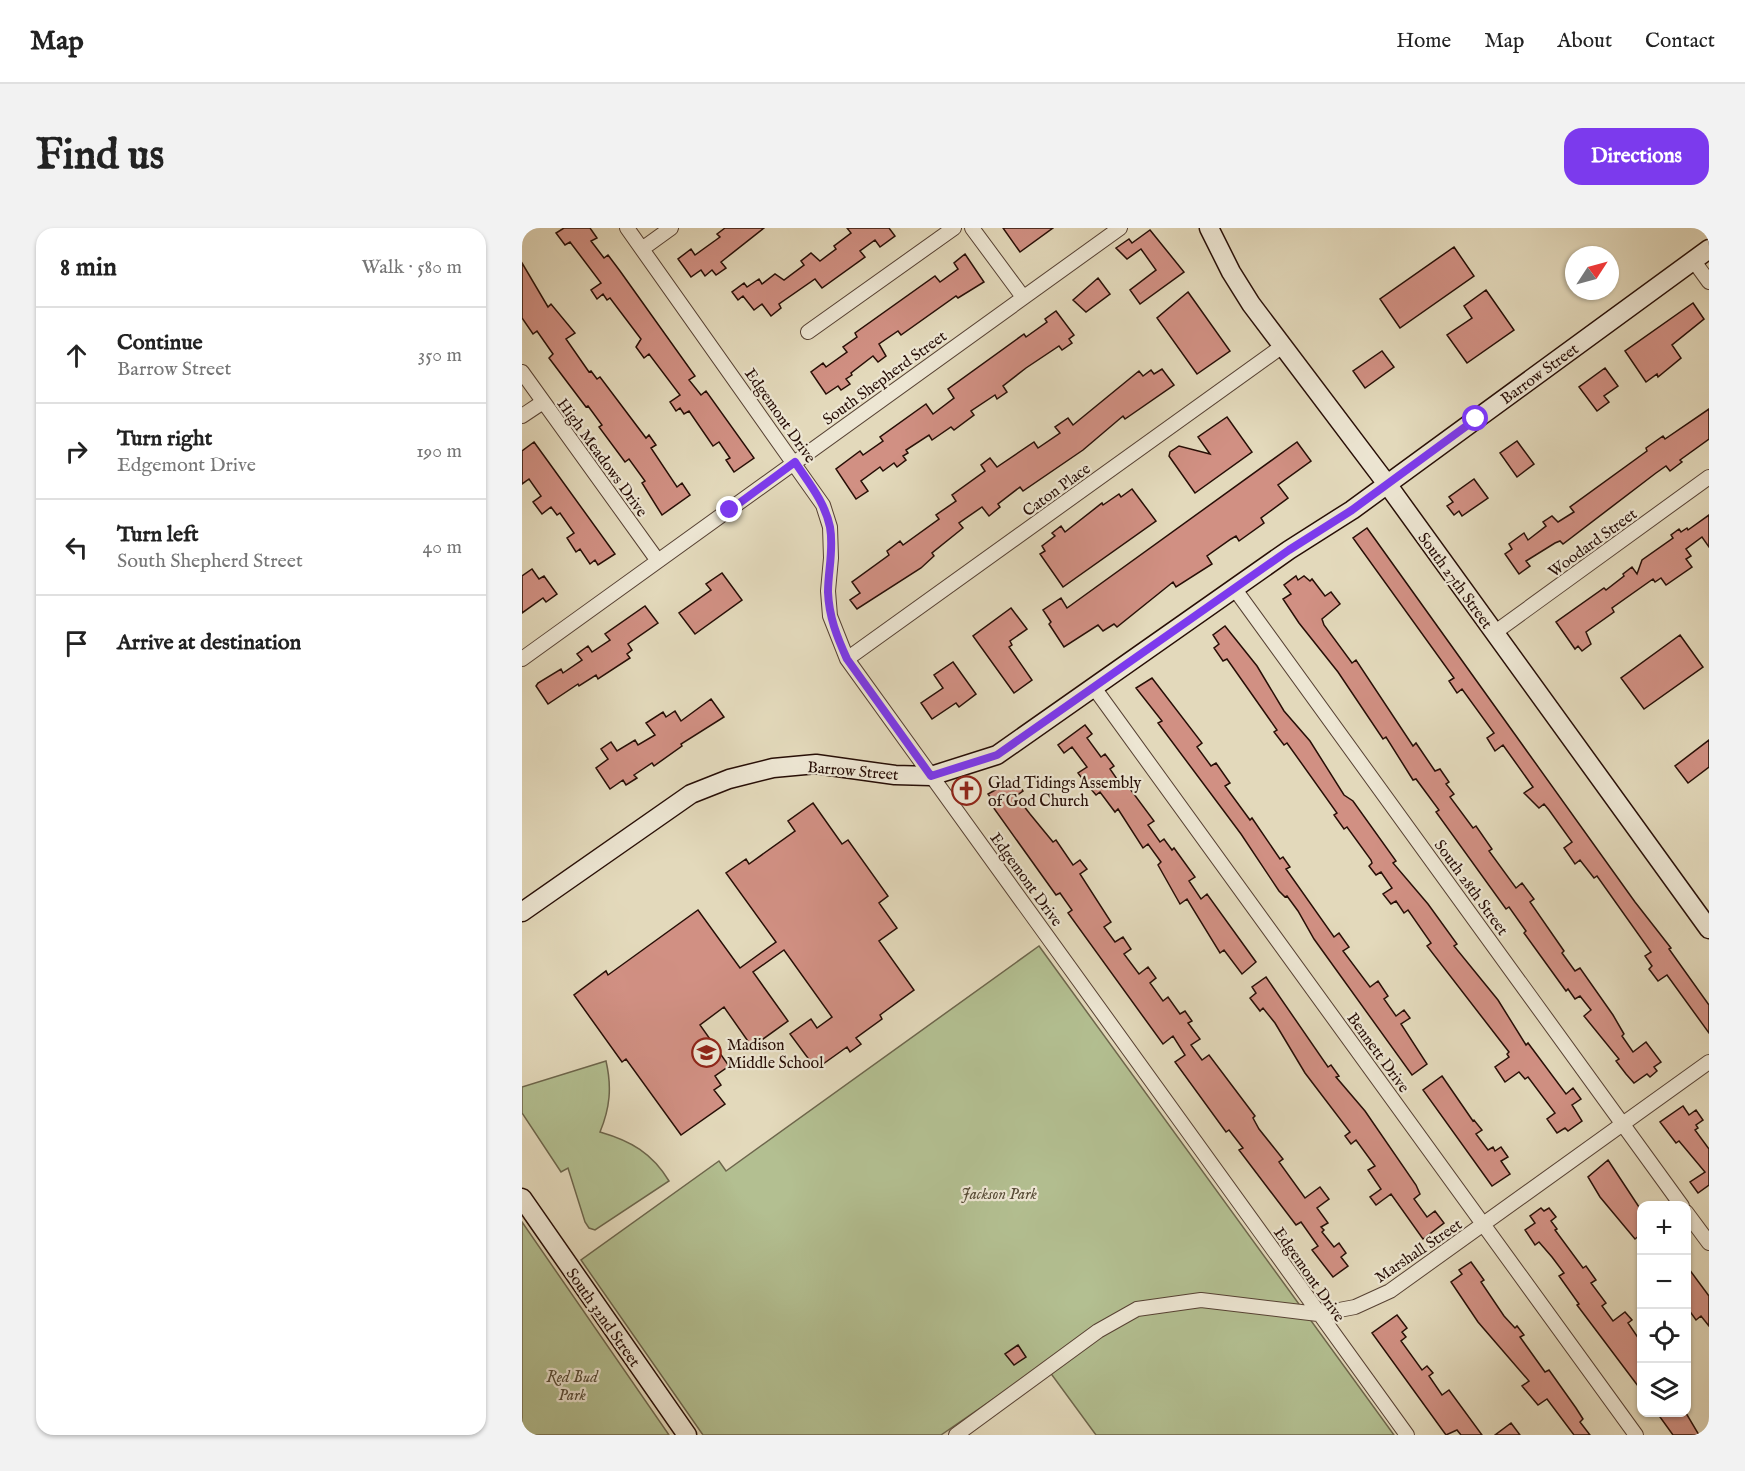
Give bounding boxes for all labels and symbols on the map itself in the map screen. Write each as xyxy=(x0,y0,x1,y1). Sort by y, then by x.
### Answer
north arrow xyxy=(1565,246,1619,300)
street label: South Shepherd Street xyxy=(819,327,952,430)
street label: Barrow Street xyxy=(1497,339,1583,410)
street label: Edgemont Drive xyxy=(739,365,819,467)
street label: High Meadows Drive xyxy=(552,395,651,521)
route start xyxy=(1462,405,1488,431)
street label: Caton Place xyxy=(1019,459,1095,522)
route end xyxy=(716,496,742,522)
street label: Woodard Street xyxy=(1545,504,1642,582)
street label: South 27th Street xyxy=(1413,529,1496,634)
street label: Barrow Street xyxy=(806,758,900,786)
place label: Glad Tidings Assembly of God Church xyxy=(988,774,1141,812)
church icon: Glad Tidings Assembly of God Church xyxy=(951,775,983,807)
street label: Edgemont Drive xyxy=(985,829,1066,931)
street label: South 28th Street xyxy=(1429,836,1512,940)
street label: Bennett Drive xyxy=(1342,1009,1413,1097)
place label: Madison Middle School xyxy=(727,1036,824,1074)
school or university icon: Madison Middle School xyxy=(690,1037,722,1069)
park label: Jackson Park xyxy=(961,1185,1037,1205)
street label: Marshall Street xyxy=(1372,1215,1467,1288)
street label: Edgemont Drive xyxy=(1268,1224,1348,1326)
street label: South 32nd Street xyxy=(561,1265,644,1372)
park label: Red Bud Park xyxy=(546,1368,599,1406)

